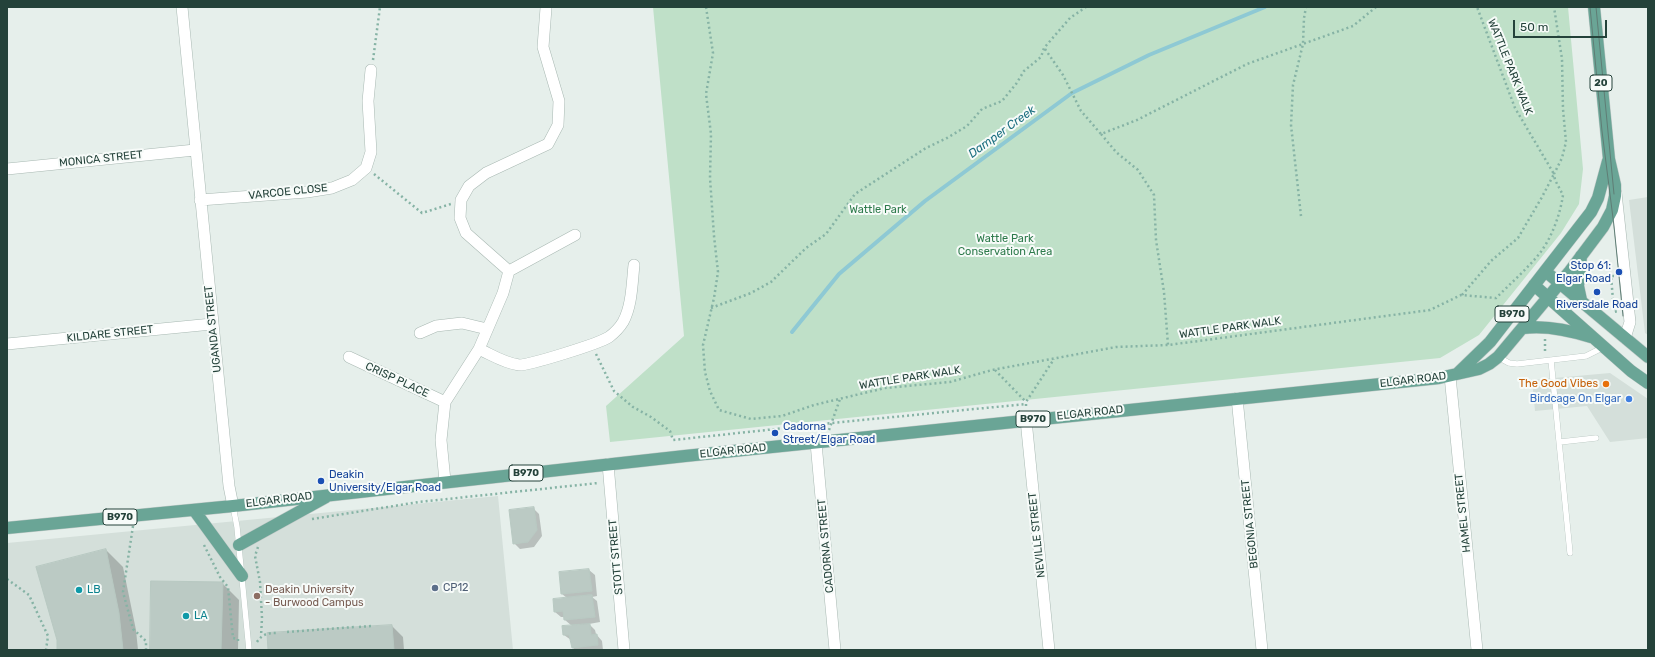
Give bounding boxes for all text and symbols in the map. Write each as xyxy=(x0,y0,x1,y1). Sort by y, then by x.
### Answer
scale bar xyxy=(1515,12,1609,38)
street label: WATTLE PARK WALK xyxy=(1485,17,1535,117)
text: 50 m xyxy=(1520,20,1548,34)
road number: 20 xyxy=(1590,75,1612,91)
water label: Damper Creek xyxy=(966,103,1038,161)
street label: MONICA STREET xyxy=(58,148,144,170)
street label: VARCOE CLOSE xyxy=(248,181,328,203)
park label: Wattle Park xyxy=(849,203,907,217)
park label: Wattle Park Conservation Area xyxy=(958,232,1052,258)
place label: Stop 61: Elgar Road xyxy=(1556,259,1611,285)
marker: Stop 61: Elgar Road xyxy=(1614,267,1624,277)
street label: UGANDA STREET xyxy=(202,285,224,373)
marker: Riversdale Road xyxy=(1592,287,1602,297)
place label: Riversdale Road xyxy=(1556,298,1638,312)
road number: B970 xyxy=(1495,306,1529,322)
street label: WATTLE PARK WALK xyxy=(1178,314,1282,342)
street label: KILDARE STREET xyxy=(66,323,154,345)
street label: CRISP PLACE xyxy=(363,360,431,400)
street label: WATTLE PARK WALK xyxy=(858,363,962,393)
street label: ELGAR ROAD xyxy=(1379,369,1447,391)
place label: The Good Vibes xyxy=(1519,377,1598,391)
marker: The Good Vibes xyxy=(1601,379,1611,389)
place label: Birdcage On Elgar xyxy=(1530,392,1621,406)
marker: Birdcage On Elgar xyxy=(1624,394,1634,404)
street label: ELGAR ROAD xyxy=(1056,403,1124,423)
road number: B970 xyxy=(1016,411,1050,427)
place label: Cadorna Street/Elgar Road xyxy=(783,420,875,446)
marker: Cadorna Street/Elgar Road xyxy=(770,428,780,438)
street label: ELGAR ROAD xyxy=(699,441,767,461)
road number: B970 xyxy=(509,465,543,481)
place label: Deakin University/Elgar Road xyxy=(329,468,441,494)
street label: HAMEL STREET xyxy=(1452,473,1474,553)
marker: Deakin University/Elgar Road xyxy=(316,476,326,486)
street label: BEGONIA STREET xyxy=(1239,479,1261,569)
street label: ELGAR ROAD xyxy=(245,489,313,511)
street label: NEVILLE STREET xyxy=(1026,491,1048,579)
street label: CADORNA STREET xyxy=(815,498,837,594)
road number: B970 xyxy=(103,509,137,525)
street label: STOTT STREET xyxy=(606,519,626,595)
place label: CP12 xyxy=(443,581,469,595)
place label: LB xyxy=(87,583,101,597)
place label: Deakin University - Burwood Campus xyxy=(265,583,364,609)
marker: CP12 xyxy=(430,583,440,593)
marker: LB xyxy=(74,585,84,595)
marker: Deakin University - Burwood Campus xyxy=(252,591,262,601)
place label: LA xyxy=(194,609,208,623)
marker: LA xyxy=(181,611,191,621)

